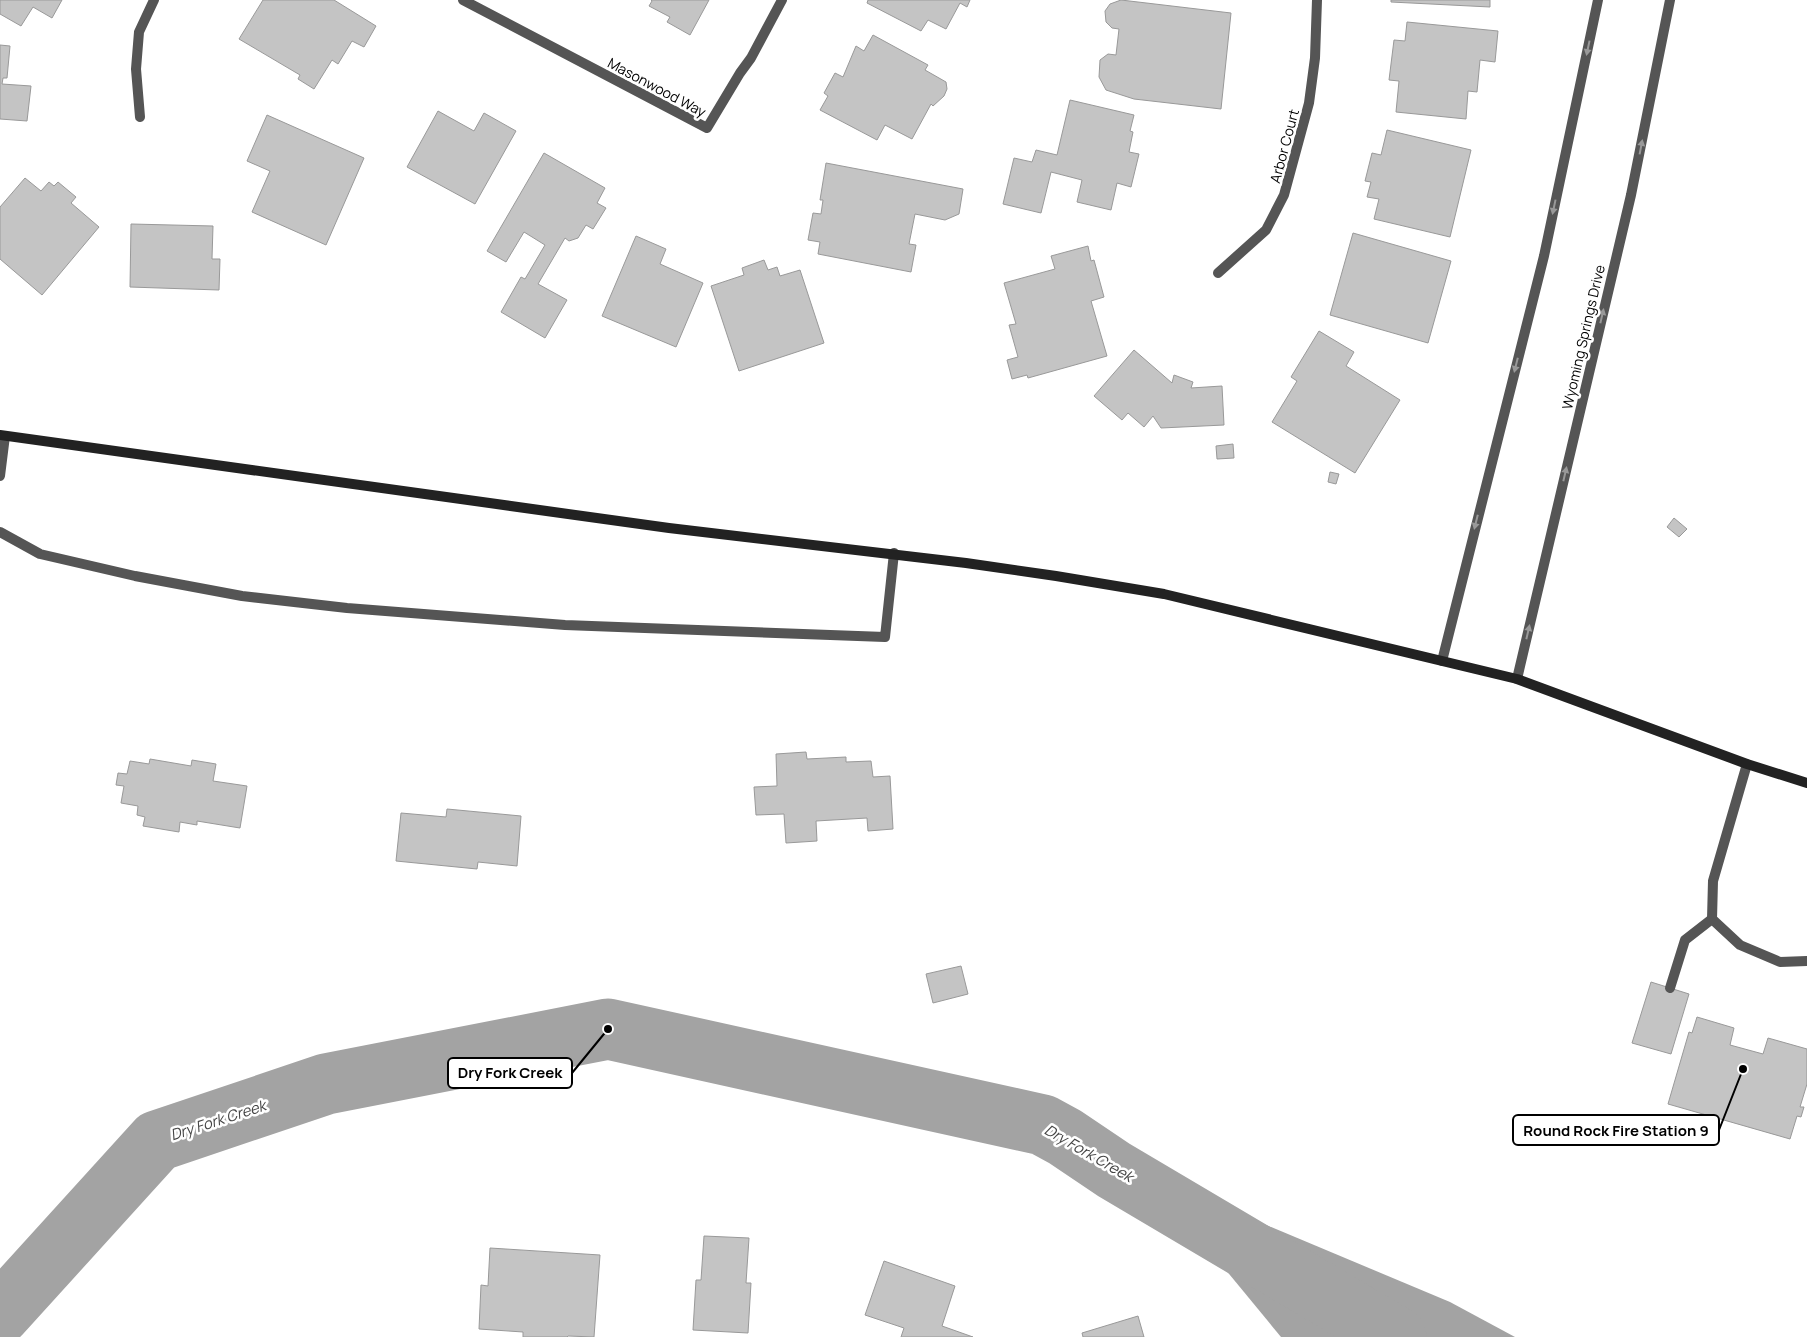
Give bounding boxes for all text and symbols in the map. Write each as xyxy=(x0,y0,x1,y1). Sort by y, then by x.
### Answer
one-way arrow xyxy=(1584,40,1592,55)
street label: Masonwood Way xyxy=(604,53,710,121)
street label: Arbor Court xyxy=(1265,107,1303,185)
one-way arrow xyxy=(1637,139,1645,155)
one-way arrow xyxy=(1550,199,1558,214)
street label: Wyoming Springs Drive xyxy=(1557,263,1609,411)
one-way arrow xyxy=(1598,308,1606,323)
one-way arrow xyxy=(1512,357,1520,372)
one-way arrow xyxy=(1561,466,1569,481)
one-way arrow xyxy=(1472,515,1480,530)
one-way arrow xyxy=(1524,624,1532,640)
callout: Dry Fork Creek xyxy=(448,1058,572,1088)
text: Dry Fork Creek xyxy=(458,1062,563,1083)
water label: Dry Fork Creek xyxy=(168,1094,271,1145)
callout: Round Rock Fire Station 9 xyxy=(1513,1115,1719,1145)
water label: Dry Fork Creek xyxy=(1041,1119,1139,1188)
text: Round Rock Fire Station 9 xyxy=(1523,1120,1709,1141)

